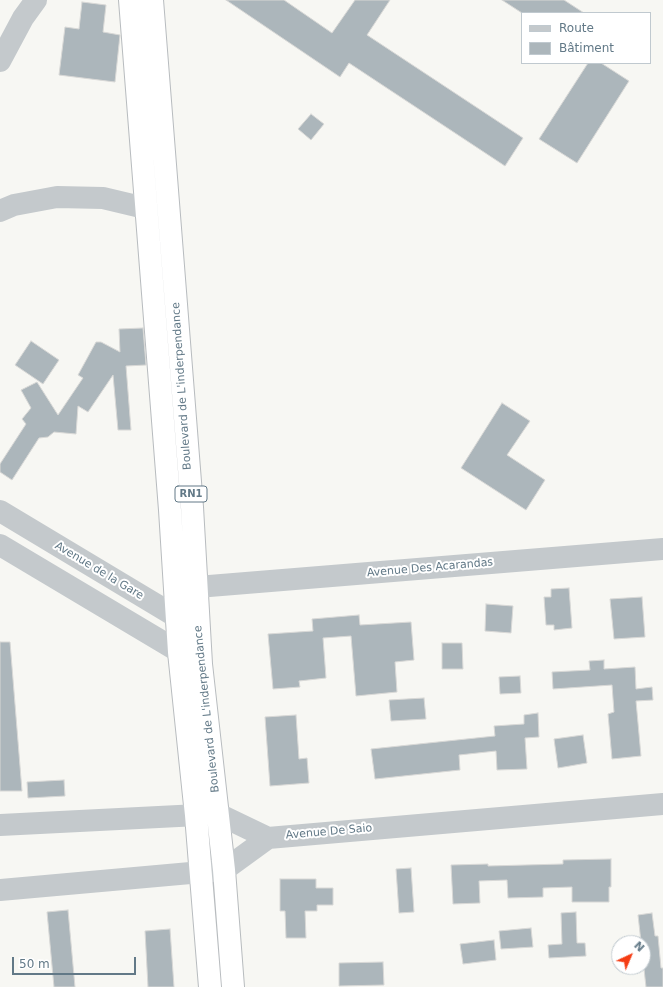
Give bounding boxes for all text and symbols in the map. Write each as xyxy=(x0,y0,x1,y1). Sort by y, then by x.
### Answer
legend xyxy=(521,12,651,64)
text: Route xyxy=(559,21,594,35)
text: Bâtiment xyxy=(559,41,614,55)
street label: Boulevard de L'inderpendance xyxy=(170,302,194,470)
road number: RN1 xyxy=(175,486,207,502)
street label: Avenue de la Gare xyxy=(52,539,146,603)
street label: Avenue Des Acarandas xyxy=(366,556,494,580)
street label: Boulevard de L'inderpendance xyxy=(192,625,222,793)
street label: Avenue De Saio xyxy=(285,822,373,842)
north arrow xyxy=(611,935,651,975)
text: N xyxy=(631,939,647,955)
scale bar xyxy=(14,949,138,975)
text: 50 m xyxy=(19,957,50,971)

